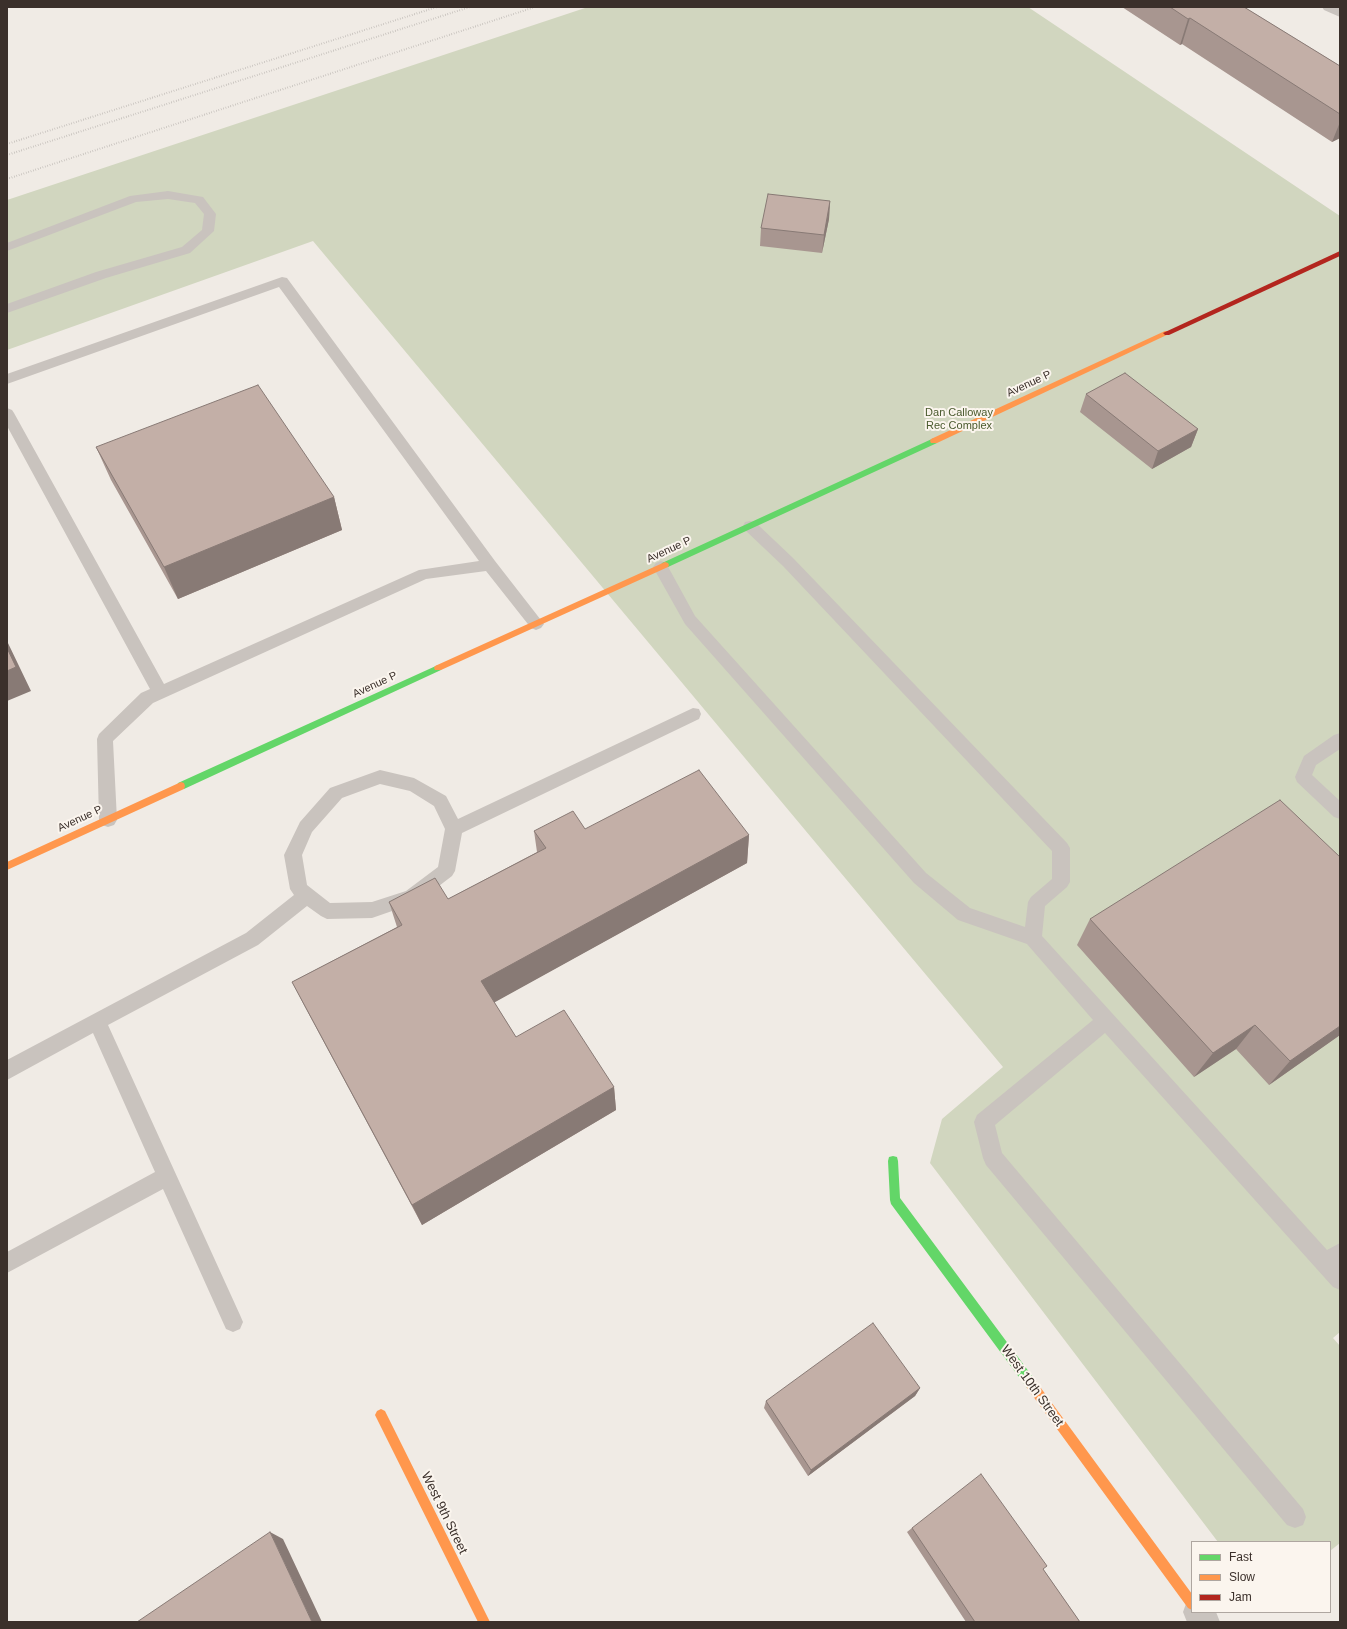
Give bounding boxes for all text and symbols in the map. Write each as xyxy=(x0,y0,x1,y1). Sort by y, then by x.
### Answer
street label: Avenue P xyxy=(1005,368,1053,400)
park label: Dan Calloway Rec Complex xyxy=(925,406,993,432)
street label: Avenue P xyxy=(645,534,693,566)
street label: Avenue P xyxy=(351,669,399,701)
street label: Avenue P xyxy=(56,803,104,835)
street label: West 10th Street xyxy=(997,1342,1067,1430)
street label: West 9th Street xyxy=(417,1469,471,1557)
legend xyxy=(1191,1541,1331,1613)
text: Fast xyxy=(1229,1550,1252,1564)
text: Slow xyxy=(1229,1570,1255,1584)
text: Jam xyxy=(1229,1590,1252,1604)

